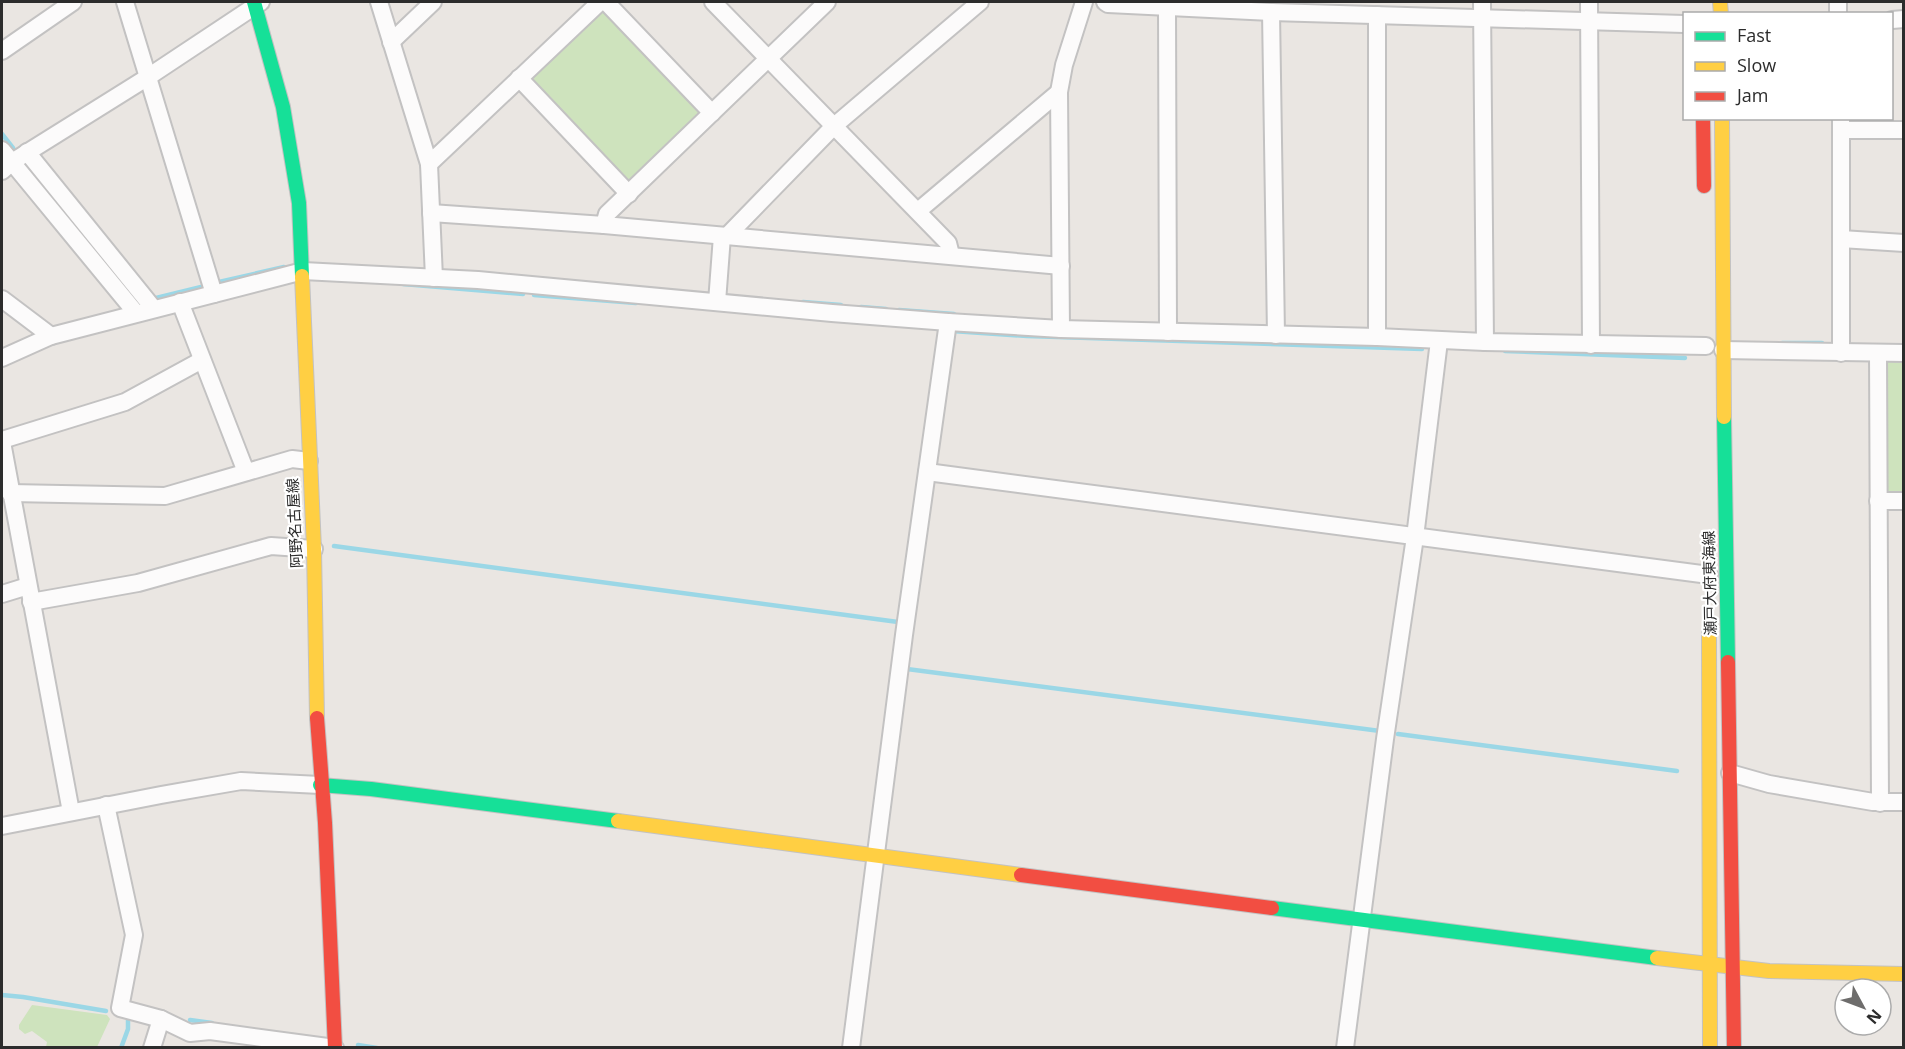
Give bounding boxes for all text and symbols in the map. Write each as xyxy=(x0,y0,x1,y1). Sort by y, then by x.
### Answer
legend xyxy=(1683,12,1893,120)
text: Fast xyxy=(1737,23,1771,47)
text: Slow xyxy=(1737,53,1776,77)
text: Jam xyxy=(1735,83,1769,107)
street label: 阿野名古屋線 xyxy=(282,478,306,569)
street label: 瀬戸大府東海線 xyxy=(1698,530,1720,636)
north arrow xyxy=(1833,977,1893,1037)
text: N xyxy=(1862,1005,1887,1029)

